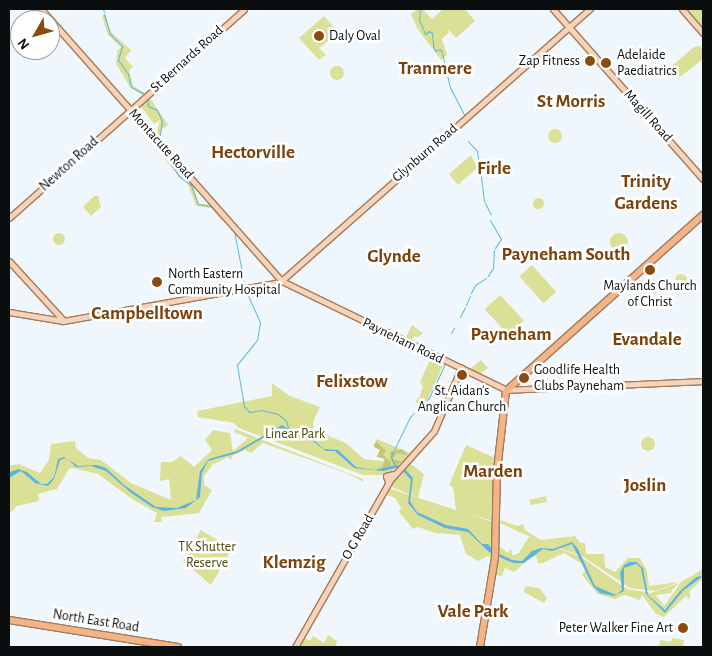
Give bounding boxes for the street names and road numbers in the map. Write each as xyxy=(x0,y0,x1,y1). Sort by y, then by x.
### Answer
street label: St Bernards Road xyxy=(147,22,227,96)
street label: Magill Road xyxy=(620,86,676,146)
street label: Montacute Road xyxy=(125,105,197,183)
street label: Glynburn Road xyxy=(389,120,461,186)
street label: Newton Road xyxy=(36,133,102,195)
street label: Payneham Road xyxy=(360,314,446,368)
street label: O G Road xyxy=(338,511,378,563)
street label: North East Road xyxy=(52,606,140,636)

